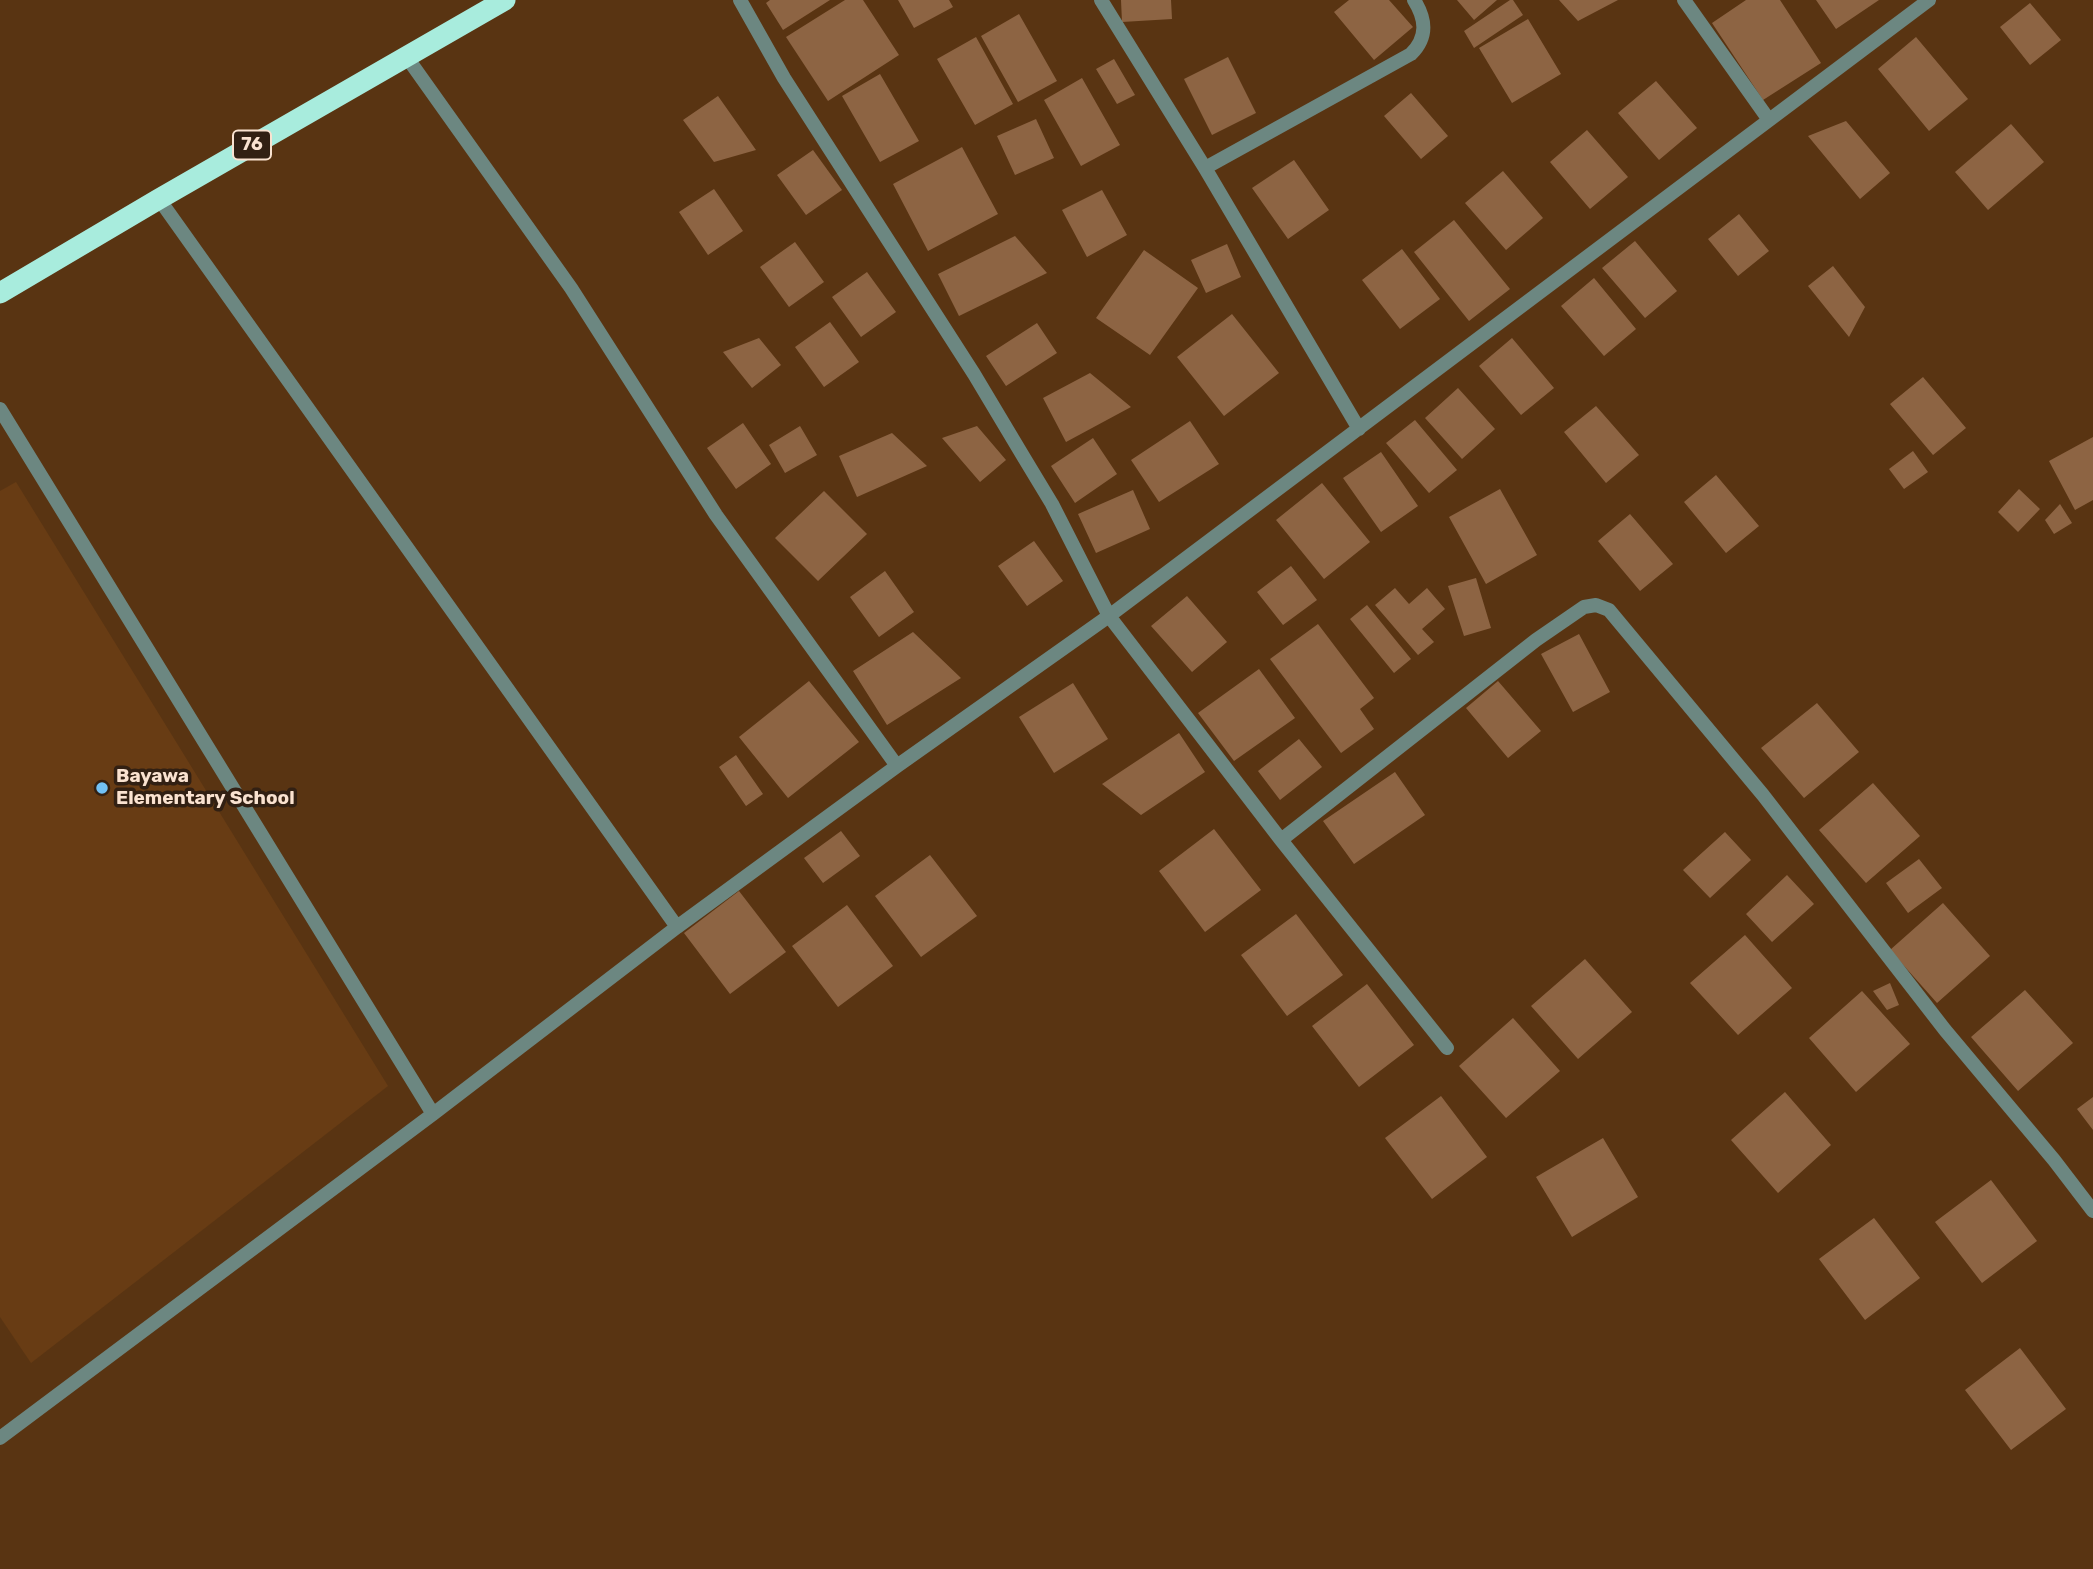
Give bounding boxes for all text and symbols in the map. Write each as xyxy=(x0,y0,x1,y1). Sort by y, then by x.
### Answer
road number: 76 xyxy=(233,130,271,160)
place label: Bayawa Elementary School xyxy=(116,766,295,810)
marker: Bayawa Elementary School xyxy=(94,780,110,796)

